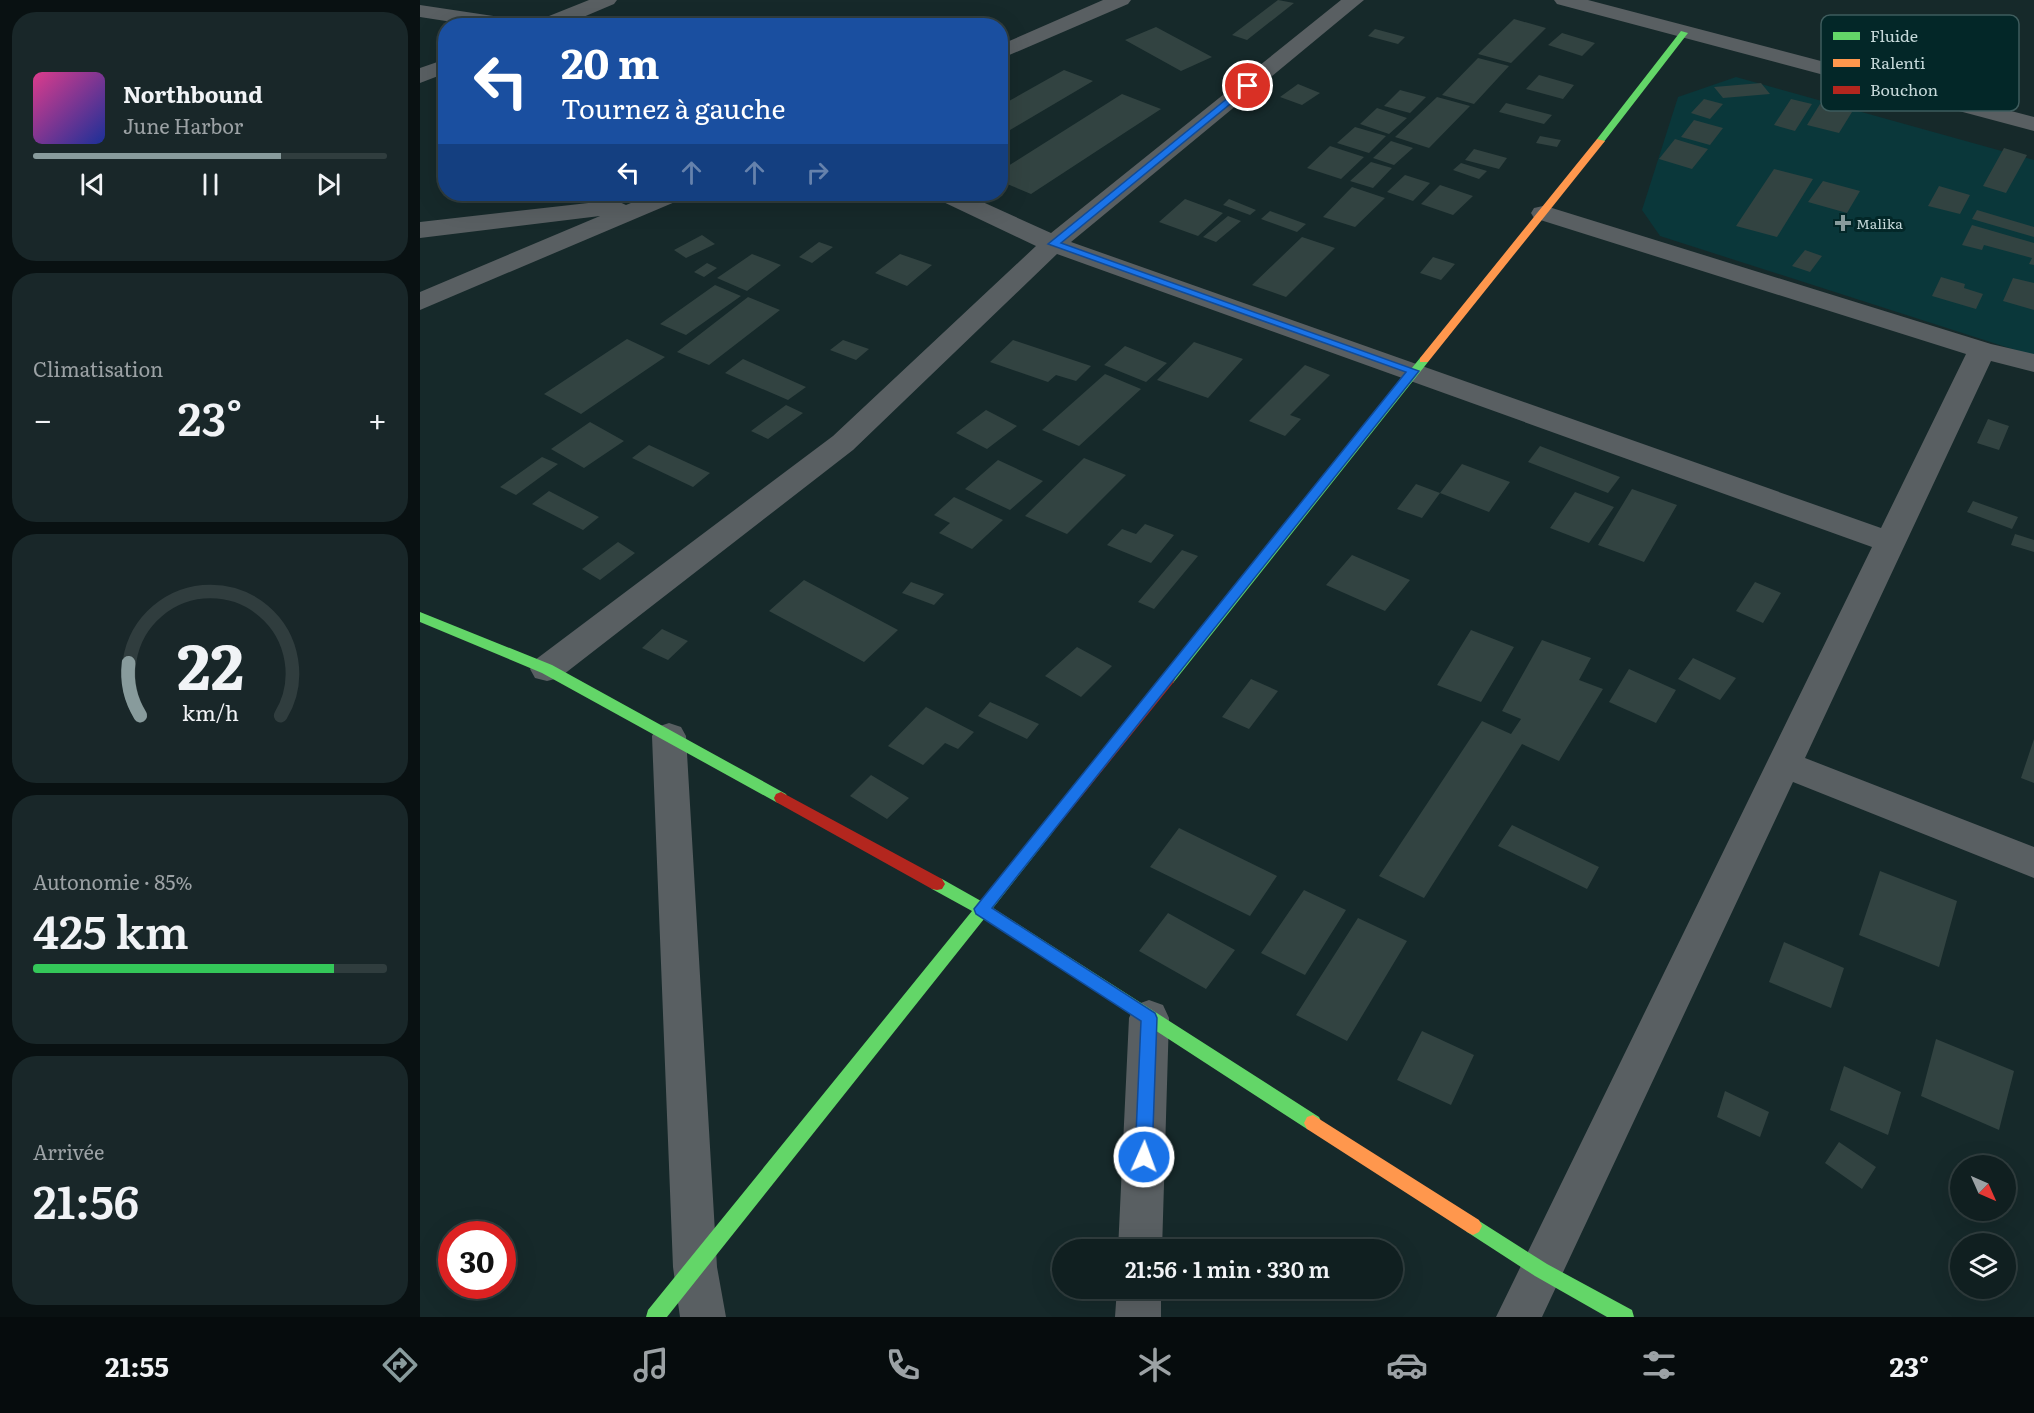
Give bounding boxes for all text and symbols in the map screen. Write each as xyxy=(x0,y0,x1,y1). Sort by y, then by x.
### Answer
legend xyxy=(1821,15,2019,111)
text: Fluide xyxy=(1870,23,1918,47)
text: 20 m xyxy=(561,30,660,92)
icon: left xyxy=(462,42,540,120)
text: Ralenti xyxy=(1870,50,1925,74)
pin xyxy=(1222,60,1273,111)
icon: arrive xyxy=(1231,69,1264,102)
text: Northbound xyxy=(123,77,263,110)
text: Bouchon xyxy=(1870,77,1939,101)
text: Tournez à gauche xyxy=(561,87,785,127)
text: June Harbor xyxy=(123,110,243,140)
icon: left xyxy=(612,156,645,189)
icon: ahead xyxy=(675,156,708,189)
icon: ahead xyxy=(738,156,771,189)
icon: right xyxy=(801,156,834,189)
icon: previous xyxy=(76,168,109,201)
icon: pause xyxy=(194,168,227,201)
icon: next xyxy=(312,168,345,201)
place label: Malika xyxy=(1856,213,1903,233)
marker: Malika xyxy=(1834,214,1852,232)
text: Climatisation xyxy=(33,353,163,383)
text: 23° xyxy=(178,383,242,450)
text: − xyxy=(33,393,52,442)
text: + xyxy=(368,393,387,442)
text: 22 xyxy=(176,617,244,709)
text: km/h xyxy=(181,696,239,728)
text: Autonomie · 85% xyxy=(33,866,192,896)
text: 425 km xyxy=(33,896,189,963)
position arrow xyxy=(1112,1125,1176,1189)
text: Arrivée xyxy=(33,1136,104,1166)
north arrow xyxy=(1950,1155,2016,1221)
map controls xyxy=(1950,1155,2016,1299)
text: 21:56 xyxy=(33,1166,139,1233)
speed limit sign: 30 xyxy=(438,1221,516,1299)
button: layers xyxy=(1950,1233,2016,1299)
text: 21:56 · 1 min · 330 m xyxy=(1125,1252,1330,1285)
icon: directions xyxy=(379,1344,421,1386)
icon: music xyxy=(630,1344,672,1386)
icon: phone xyxy=(882,1344,924,1386)
icon: climate xyxy=(1134,1344,1176,1386)
icon: car xyxy=(1386,1344,1428,1386)
icon: filters xyxy=(1638,1344,1680,1386)
text: 21:55 xyxy=(105,1345,169,1385)
text: 23° xyxy=(1889,1345,1929,1385)

